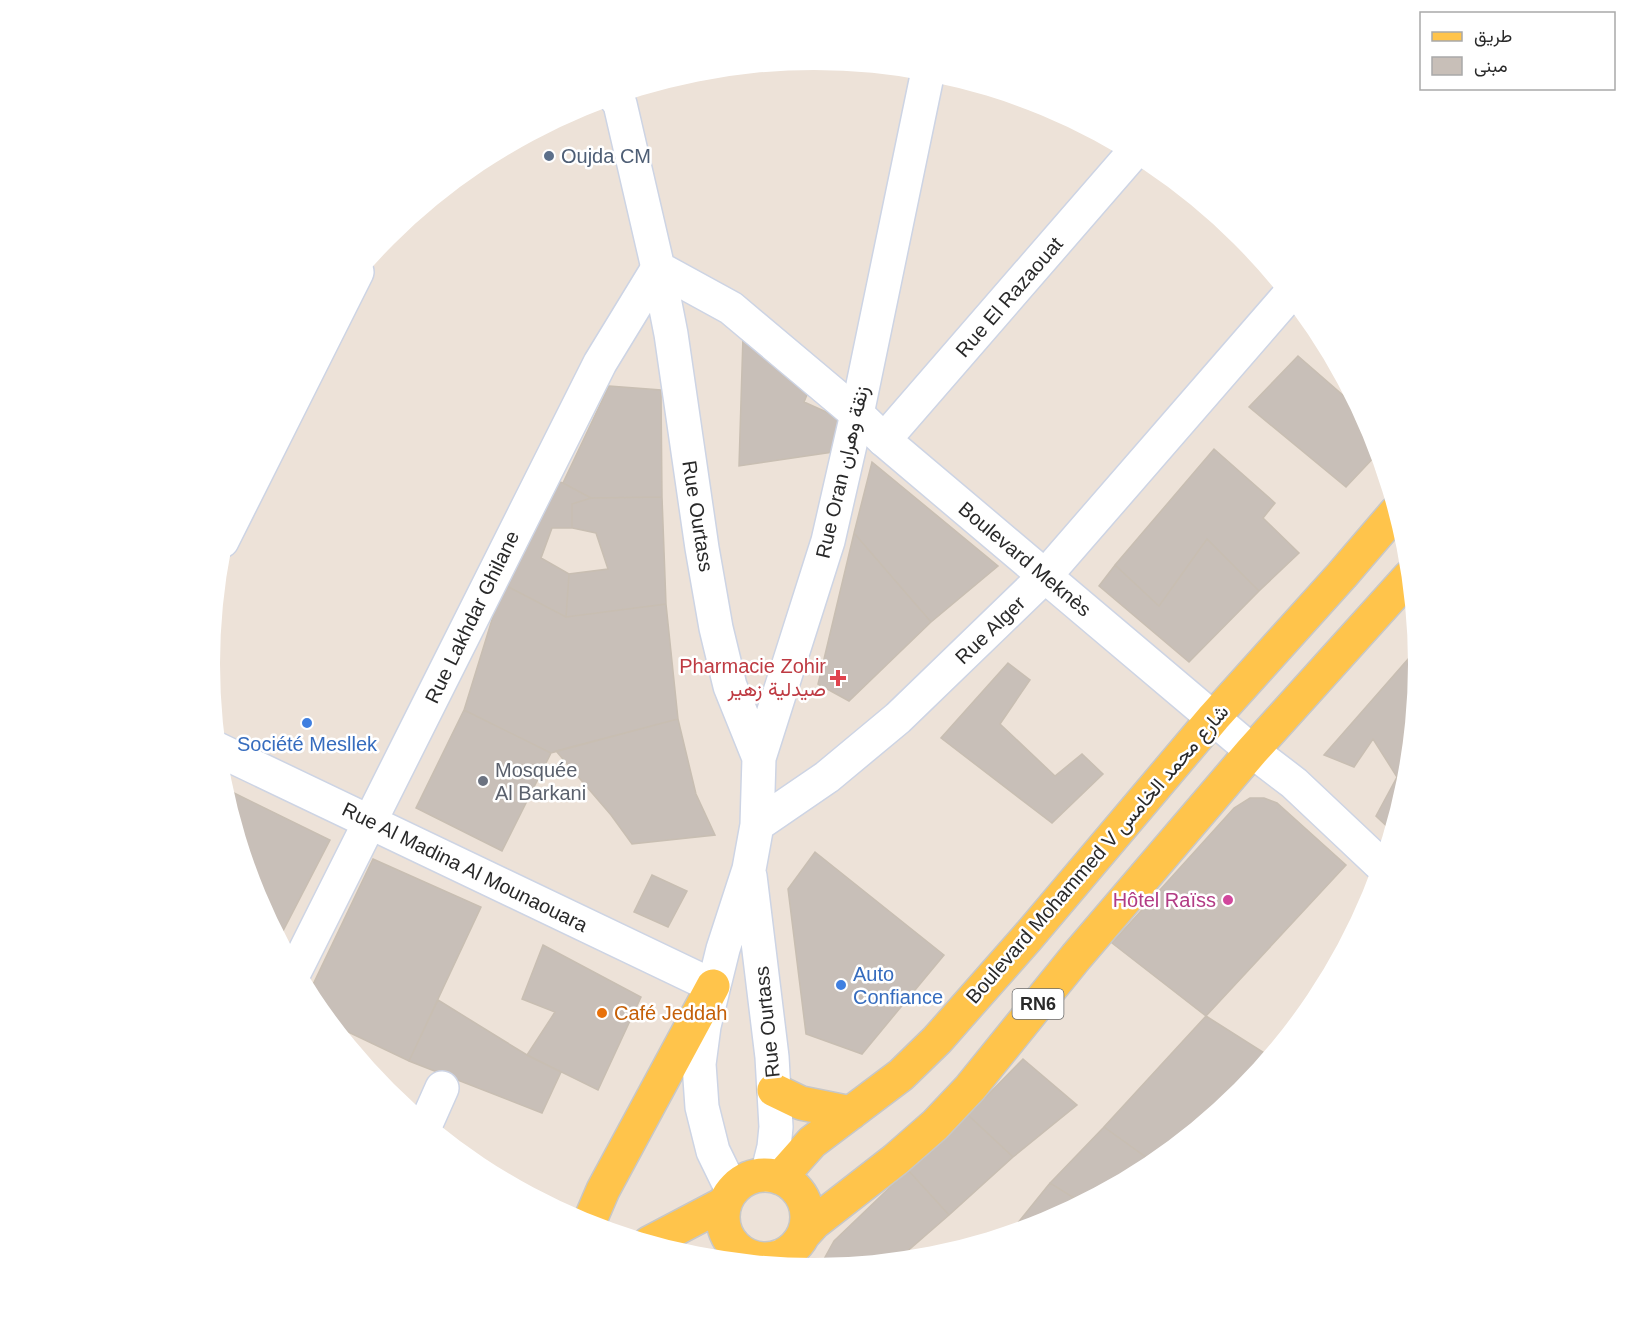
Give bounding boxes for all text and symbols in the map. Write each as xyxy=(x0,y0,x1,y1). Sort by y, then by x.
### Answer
legend xyxy=(1420,12,1615,90)
text: طريق xyxy=(1474,26,1512,47)
text: مبنى xyxy=(1474,56,1508,77)
place label: Oujda CM xyxy=(561,145,651,167)
marker: Oujda CM xyxy=(542,149,556,163)
street label: Rue El Razaouat xyxy=(951,232,1067,361)
street label: Rue Oran زنقة وهران xyxy=(811,383,875,561)
street label: Rue Ourtass xyxy=(678,459,718,573)
street label: Boulevard Meknès xyxy=(954,497,1096,621)
street label: Rue Lakhdar Ghilane xyxy=(421,527,523,707)
street label: Rue Alger xyxy=(951,591,1029,668)
place label: Pharmacie Zohir صيدلية زهير xyxy=(679,655,826,702)
marker: Pharmacie Zohir صيدلية زهير xyxy=(831,671,845,685)
street label: Boulevard Mohammed V شارع محمد الخامس xyxy=(961,700,1235,1010)
marker: Société Mesllek xyxy=(300,716,314,730)
place label: Société Mesllek xyxy=(237,733,378,755)
place label: Mosquée Al Barkani xyxy=(495,759,586,804)
marker: Mosquée Al Barkani xyxy=(476,774,490,788)
street label: Rue Al Madina Al Mounaouara xyxy=(339,798,592,936)
place label: Hôtel Raïss xyxy=(1113,889,1216,911)
marker: Hôtel Raïss xyxy=(1221,893,1235,907)
place label: Auto Confiance xyxy=(853,963,943,1008)
street label: Rue Ourtass xyxy=(750,965,784,1079)
marker: Auto Confiance xyxy=(834,978,848,992)
road number: RN6 xyxy=(1012,989,1064,1019)
place label: Café Jeddah xyxy=(614,1002,727,1024)
marker: Café Jeddah xyxy=(595,1006,609,1020)

